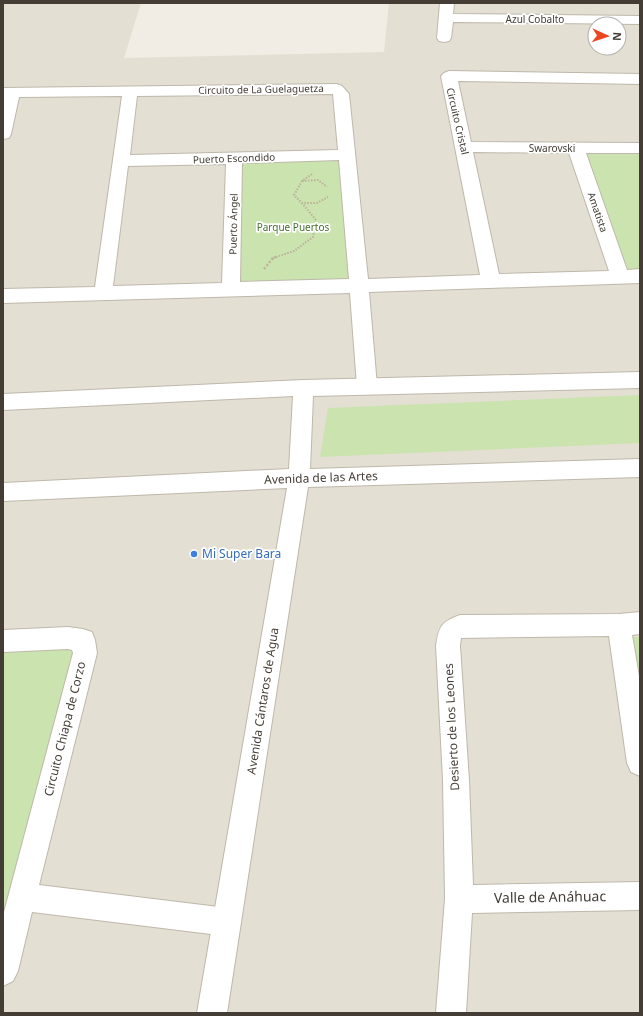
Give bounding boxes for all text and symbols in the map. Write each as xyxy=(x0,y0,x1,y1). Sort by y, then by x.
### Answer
street label: Azul Cobalto xyxy=(506,12,564,26)
north arrow xyxy=(587,16,627,56)
text: N xyxy=(610,32,625,41)
street label: Circuito de La Guelaguetza xyxy=(198,81,324,97)
street label: Circuito Cristal xyxy=(443,86,473,156)
street label: Swarovski xyxy=(529,141,575,155)
street label: Puerto Escondido xyxy=(192,150,276,166)
street label: Amatista xyxy=(585,190,611,234)
street label: Puerto Ángel xyxy=(225,193,241,255)
park label: Parque Puertos xyxy=(257,220,330,234)
street label: Avenida de las Artes xyxy=(264,467,378,488)
place label: Mi Super Bara xyxy=(202,545,281,562)
marker: Mi Super Bara xyxy=(189,549,199,559)
street label: Avenida Cántaros de Agua xyxy=(243,626,283,776)
street label: Circuito Chiapa de Corzo xyxy=(40,660,90,798)
street label: Desierto de los Leones xyxy=(440,663,463,791)
street label: Valle de Anáhuac xyxy=(494,886,607,907)

